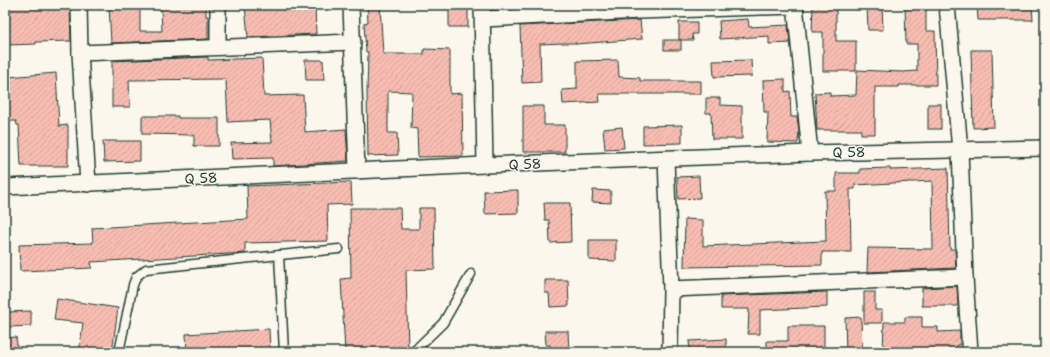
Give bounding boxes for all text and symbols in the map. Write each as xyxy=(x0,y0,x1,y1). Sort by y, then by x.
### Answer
street label: Q 58 xyxy=(832,143,866,161)
street label: Q 58 xyxy=(508,154,542,174)
street label: Q 58 xyxy=(184,168,218,188)

